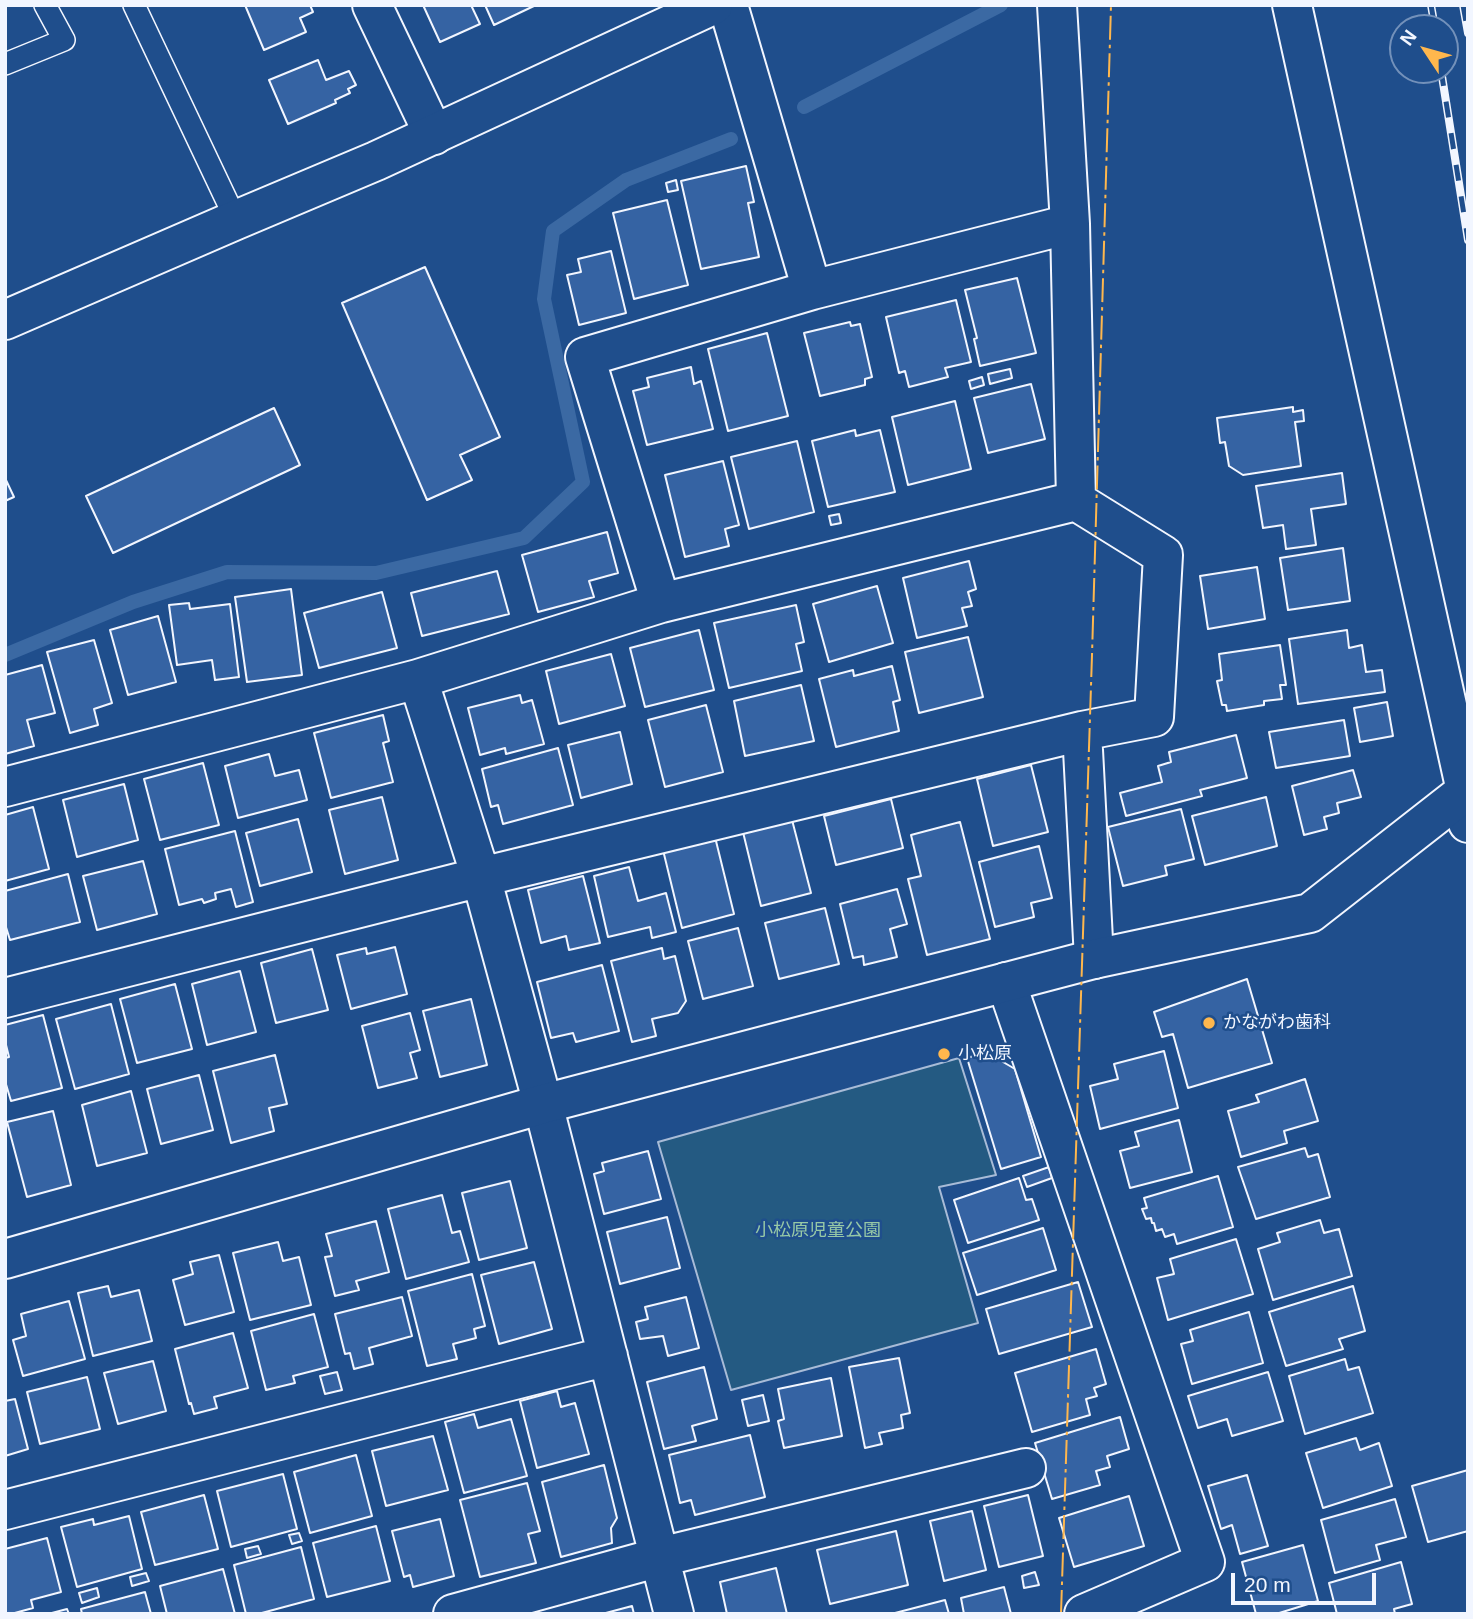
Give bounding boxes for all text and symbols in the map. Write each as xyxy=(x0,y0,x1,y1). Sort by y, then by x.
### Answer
north arrow xyxy=(1389,14,1459,84)
text: N xyxy=(1396,26,1421,49)
place label: かながわ歯科 xyxy=(1223,1012,1331,1034)
marker: かながわ歯科 xyxy=(1201,1015,1217,1031)
place label: 小松原 xyxy=(958,1043,1012,1065)
marker: 小松原 xyxy=(936,1046,952,1062)
park label: 小松原児童公園 xyxy=(755,1220,881,1242)
scale bar xyxy=(1235,1560,1380,1604)
text: 20 m xyxy=(1244,1573,1291,1596)

